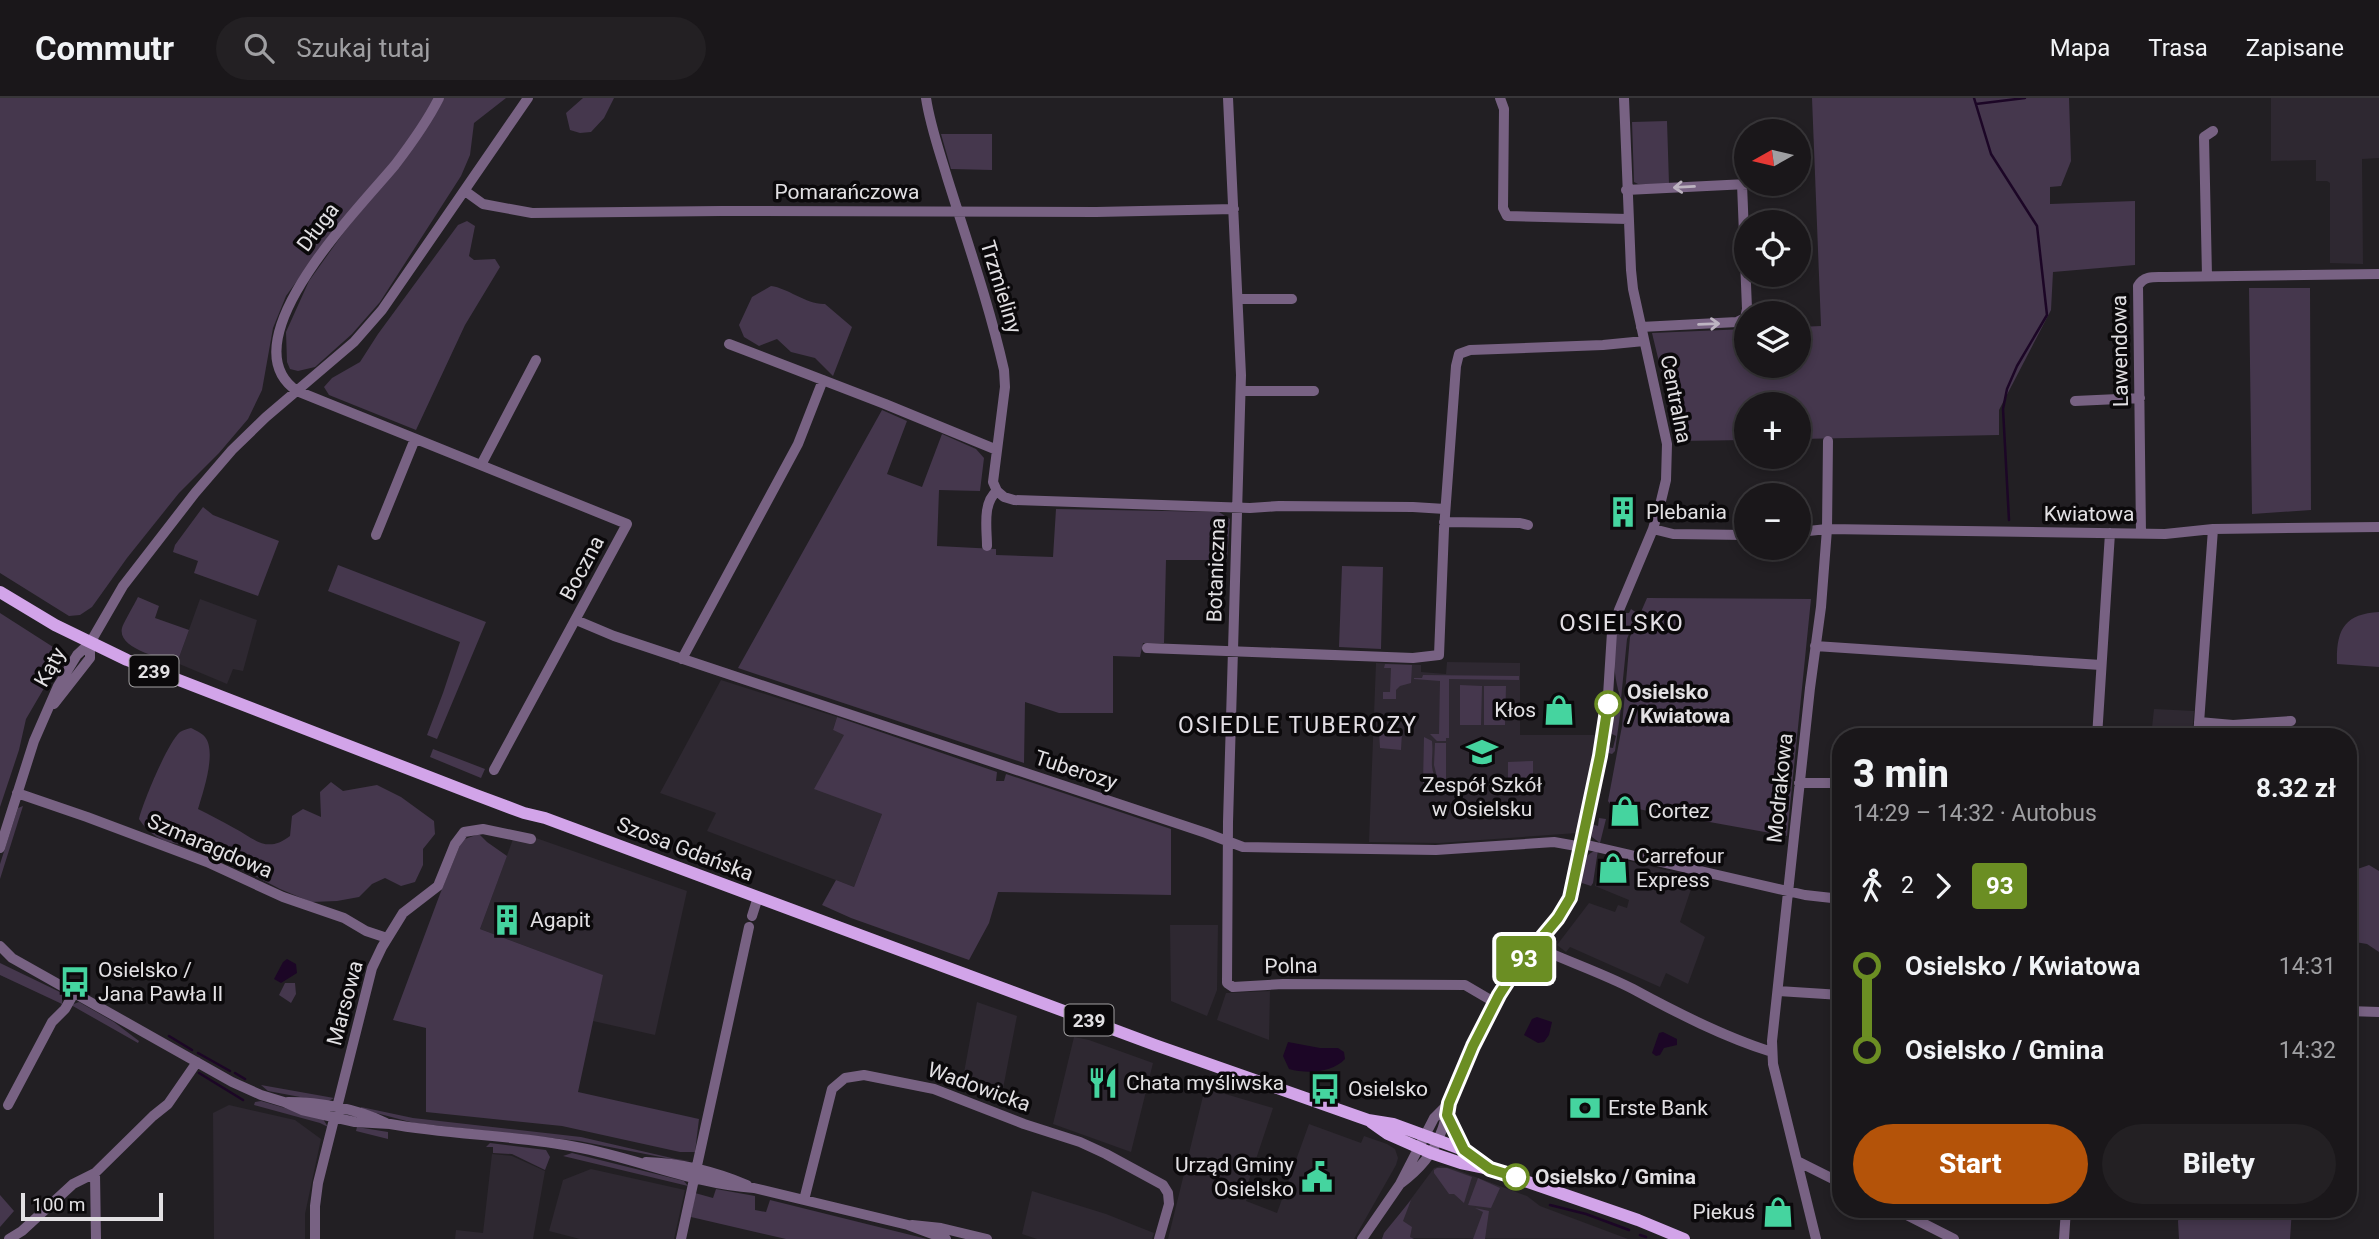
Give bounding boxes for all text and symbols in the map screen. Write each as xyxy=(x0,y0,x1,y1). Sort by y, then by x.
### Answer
search box xyxy=(216,17,706,80)
text: Commutr xyxy=(35,29,174,68)
icon: search xyxy=(240,29,278,67)
text: Szukaj tutaj xyxy=(296,33,431,63)
text: Mapa xyxy=(2050,34,2110,62)
text: Trasa xyxy=(2148,34,2208,62)
text: Zapisane xyxy=(2246,34,2344,62)
north arrow xyxy=(1734,119,1811,196)
map controls xyxy=(1734,119,1811,560)
street label: Pomarańczowa xyxy=(774,180,920,204)
one-way arrow xyxy=(1673,180,1696,193)
street label: Długa xyxy=(292,198,344,256)
button: locate xyxy=(1734,210,1811,287)
street label: Trzmieliny xyxy=(976,238,1026,336)
street label: Lawendowa xyxy=(2107,295,2133,407)
button: layers xyxy=(1734,301,1811,378)
one-way arrow xyxy=(1698,317,1721,330)
street label: Centralna xyxy=(1656,353,1696,445)
button: + xyxy=(1734,392,1811,469)
button: − xyxy=(1734,483,1811,560)
building icon: Plebania xyxy=(1606,495,1640,529)
place label: Plebania xyxy=(1646,500,1727,524)
street label: Kwiatowa xyxy=(2044,502,2134,526)
street label: Botaniczna xyxy=(1202,517,1230,623)
street label: Boczna xyxy=(555,532,609,604)
district label: OSIELSKO xyxy=(1559,609,1685,637)
street label: Kąty xyxy=(29,643,71,691)
road number: 239 xyxy=(130,656,178,686)
place label: Osielsko / Kwiatowa xyxy=(1626,680,1730,728)
marker: Osielsko / Kwiatowa xyxy=(1595,691,1621,717)
shop icon: Kłos xyxy=(1542,693,1576,727)
place label: Kłos xyxy=(1494,698,1536,722)
district label: OSIEDLE TUBEROZY xyxy=(1178,712,1418,739)
street label: Modrakowa xyxy=(1762,732,1798,844)
school or university icon: Zespół Szkół w Osielsku xyxy=(1465,735,1499,769)
street label: Tuberozy xyxy=(1032,745,1120,795)
text: 3 min xyxy=(1853,752,1949,796)
place label: Zespół Szkół w Osielsku xyxy=(1422,773,1542,821)
text: 8.32 zł xyxy=(2256,773,2336,803)
shop icon: Cortez xyxy=(1608,794,1642,828)
place label: Cortez xyxy=(1648,799,1710,823)
text: 14:29 – 14:32 · Autobus xyxy=(1853,800,2097,827)
street label: Szmaragdowa xyxy=(144,809,276,883)
street label: Szosa Gdańska xyxy=(613,812,757,886)
place label: Carrefour Express xyxy=(1636,844,1724,892)
shop icon: Carrefour Express xyxy=(1596,851,1630,885)
icon: walk xyxy=(1853,867,1891,905)
icon: forward xyxy=(1924,867,1962,905)
text: 2 xyxy=(1901,872,1914,899)
text: 93 xyxy=(1986,872,2013,900)
building icon: Agapit xyxy=(490,903,524,937)
place label: Agapit xyxy=(530,908,591,932)
line badge: 93 xyxy=(1492,936,1556,982)
text: 93 xyxy=(1510,945,1538,973)
text: Osielsko / Kwiatowa xyxy=(1905,951,2140,981)
text: 14:31 xyxy=(2279,953,2336,980)
street label: Polna xyxy=(1264,954,1318,978)
place label: Osielsko / Jana Pawła II xyxy=(98,958,223,1006)
street label: Marsowa xyxy=(322,958,368,1048)
bus stop icon: Osielsko / Jana Pawła II xyxy=(58,965,92,999)
road number: 239 xyxy=(1064,1004,1114,1036)
text: Osielsko / Gmina xyxy=(1905,1035,2104,1065)
text: 14:32 xyxy=(2279,1037,2336,1064)
street label: Wadowicka xyxy=(924,1057,1034,1117)
restaurant icon: Chata myśliwska xyxy=(1086,1066,1120,1100)
place label: Chata myśliwska xyxy=(1126,1071,1284,1095)
bus stop icon: Osielsko xyxy=(1308,1072,1342,1106)
place label: Osielsko xyxy=(1348,1077,1428,1101)
bank icon: Erste Bank xyxy=(1568,1091,1602,1125)
place label: Erste Bank xyxy=(1608,1096,1708,1120)
button: Start xyxy=(1853,1124,2088,1204)
button: Bilety xyxy=(2102,1124,2336,1204)
place label: Urząd Gminy Osielsko xyxy=(1175,1153,1294,1201)
public building icon: Urząd Gminy Osielsko xyxy=(1300,1160,1334,1194)
marker: Osielsko / Gmina xyxy=(1503,1164,1529,1190)
place label: Osielsko / Gmina xyxy=(1535,1165,1696,1189)
scale bar xyxy=(21,1190,163,1222)
text: 100 m xyxy=(32,1193,85,1216)
shop icon: Piekuś xyxy=(1761,1195,1795,1229)
place label: Piekuś xyxy=(1692,1200,1755,1224)

